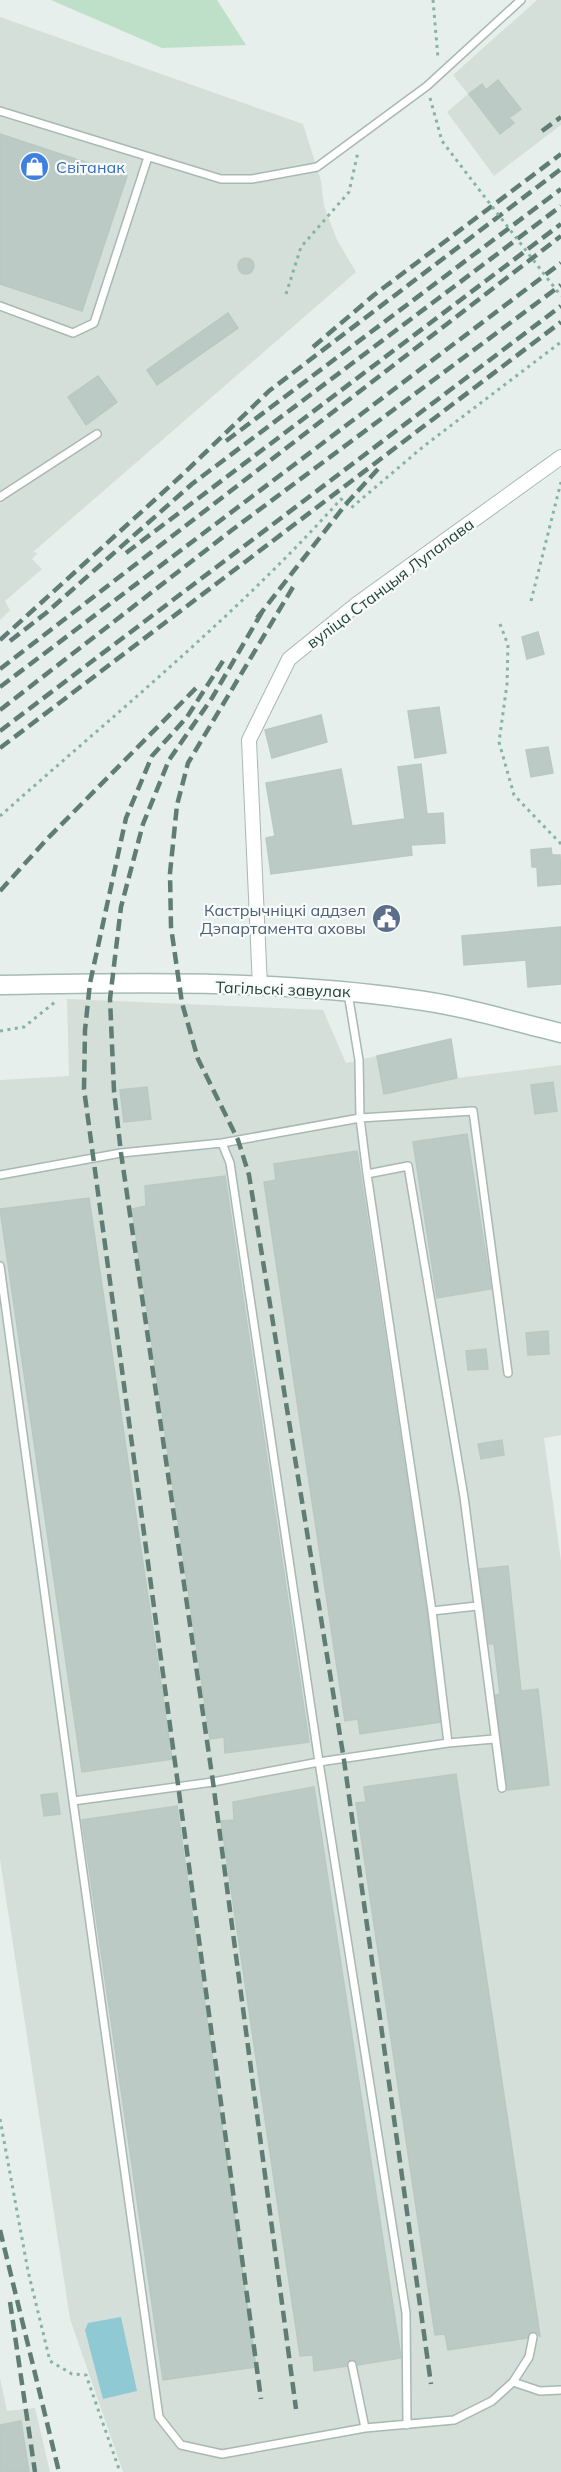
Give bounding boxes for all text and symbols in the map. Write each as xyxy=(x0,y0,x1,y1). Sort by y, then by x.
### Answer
shop icon: Світанак xyxy=(19,151,51,183)
place label: Світанак xyxy=(56,157,125,177)
street label: вуліца Станцыя Лупалава xyxy=(302,514,478,652)
place label: Кастрычніцкі аддзел Дэпартамента аховы xyxy=(200,900,366,938)
public building icon: Кастрычніцкі аддзел Дэпартамента аховы xyxy=(371,903,403,935)
street label: Тагільскі завулак xyxy=(215,977,351,1001)

